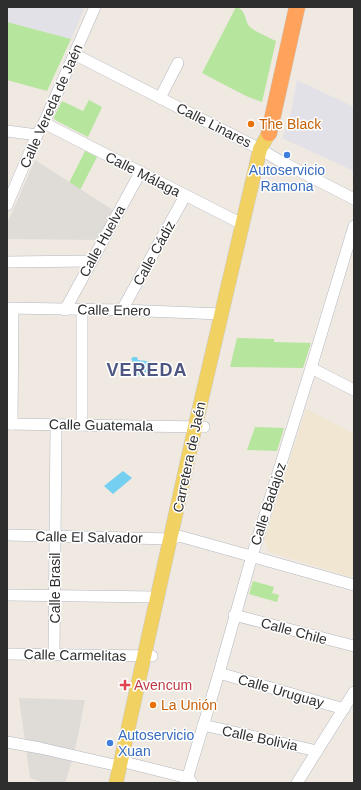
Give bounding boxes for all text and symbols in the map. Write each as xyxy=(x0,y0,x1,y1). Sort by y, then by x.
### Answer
street label: Calle Vereda de Jaén xyxy=(16,42,86,170)
street label: Calle Linares xyxy=(174,99,254,151)
place label: The Black xyxy=(259,116,322,132)
marker: The Black xyxy=(246,119,256,129)
street label: Calle Málaga xyxy=(103,148,183,200)
marker: Autoservicio Ramona xyxy=(282,150,292,160)
place label: Autoservicio Ramona xyxy=(249,162,325,194)
street label: Calle Huelva xyxy=(76,202,128,280)
street label: Calle Cádiz xyxy=(130,218,178,288)
street label: Calle Enero xyxy=(77,301,151,319)
district label: VEREDA xyxy=(106,360,188,380)
street label: Carretera de Jaén xyxy=(169,400,209,514)
street label: Calle Guatemala xyxy=(49,416,153,434)
street label: Calle Badajoz xyxy=(247,460,289,548)
street label: Calle El Salvador xyxy=(35,528,143,546)
street label: Calle Brasil xyxy=(47,553,63,623)
street label: Calle Chile xyxy=(259,615,329,648)
street label: Calle Carmelitas xyxy=(24,646,126,664)
street label: Calle Uruguay xyxy=(236,671,326,711)
place label: Avencum xyxy=(134,677,192,693)
marker: Avencum xyxy=(119,679,131,691)
place label: La Unión xyxy=(161,697,217,713)
marker: La Unión xyxy=(148,700,158,710)
street label: Calle Bolivia xyxy=(221,722,300,754)
place label: Autoservicio Xuan xyxy=(118,727,194,759)
marker: Autoservicio Xuan xyxy=(105,738,115,748)

